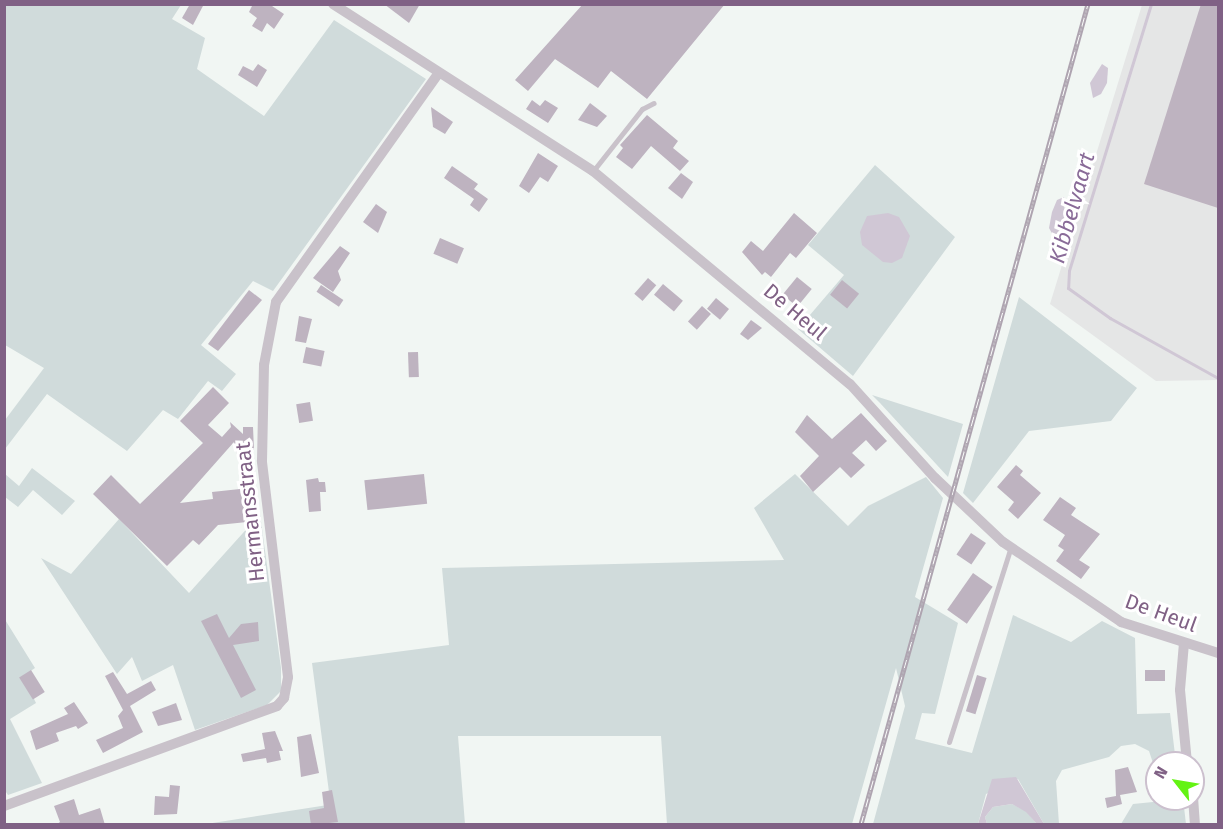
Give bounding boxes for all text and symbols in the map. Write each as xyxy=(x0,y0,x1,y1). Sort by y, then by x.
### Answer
water label: Kibbelvaart xyxy=(1044,150,1100,266)
street label: De Heul xyxy=(758,278,832,346)
street label: Hermansstraat xyxy=(230,441,270,583)
street label: De Heul xyxy=(1122,588,1200,638)
north arrow xyxy=(1145,751,1205,811)
text: N xyxy=(1150,763,1172,782)

